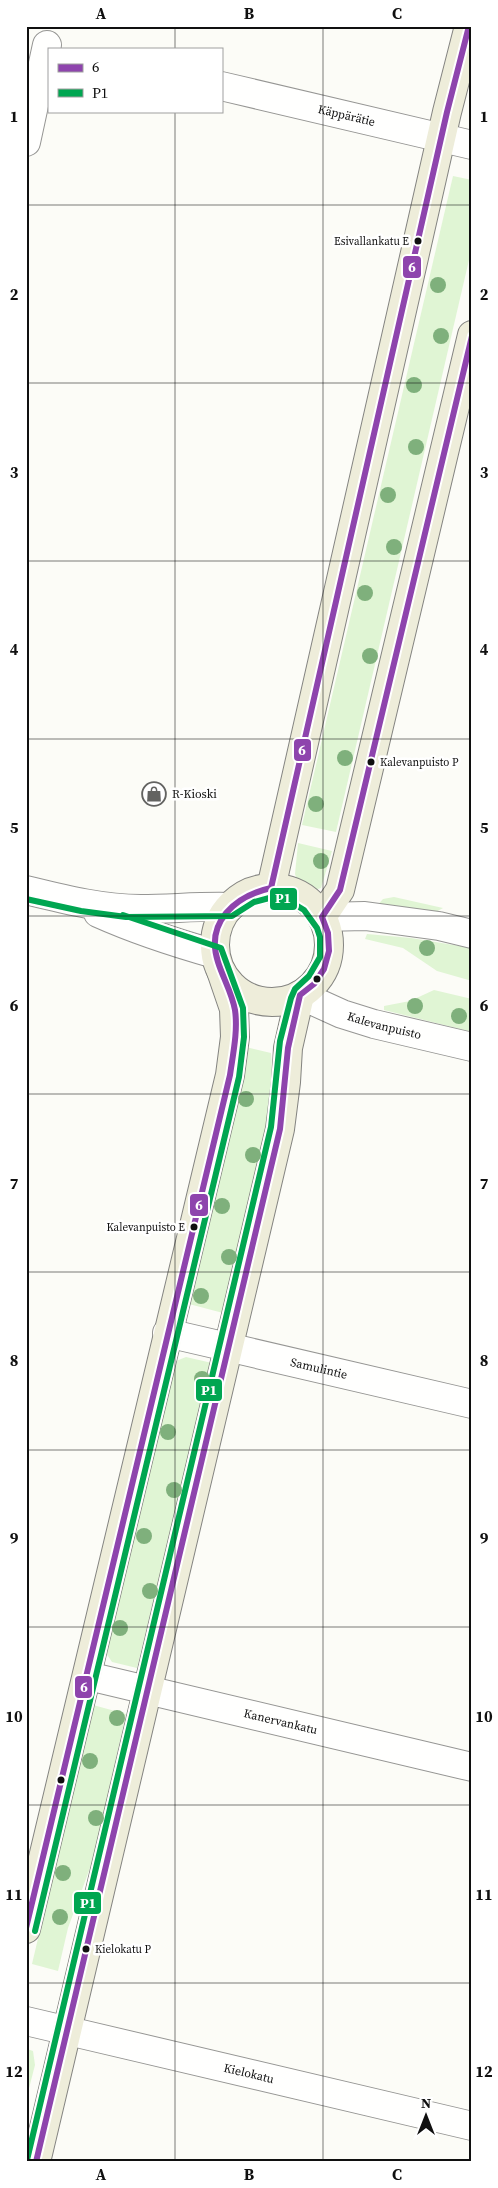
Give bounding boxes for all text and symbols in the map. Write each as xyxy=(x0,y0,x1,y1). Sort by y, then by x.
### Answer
text: A xyxy=(96,2,107,24)
text: B xyxy=(244,2,255,24)
text: C xyxy=(392,2,402,24)
legend xyxy=(48,48,222,112)
text: 6 xyxy=(92,56,100,77)
text: P1 xyxy=(92,82,108,103)
street label: Käppärätie xyxy=(316,101,377,130)
text: 1 xyxy=(10,105,18,127)
text: 1 xyxy=(480,105,488,127)
place label: Esivallankatu E xyxy=(334,234,409,249)
marker: Esivallankatu E xyxy=(413,236,423,246)
line badge: 6 xyxy=(402,255,422,279)
text: 6 xyxy=(408,257,416,277)
text: 2 xyxy=(10,283,19,305)
text: 2 xyxy=(480,283,489,305)
text: 3 xyxy=(10,461,19,483)
text: 3 xyxy=(480,461,489,483)
text: 4 xyxy=(10,638,19,660)
text: 4 xyxy=(480,638,489,660)
line badge: 6 xyxy=(293,738,312,762)
text: 6 xyxy=(298,740,306,760)
place label: Kalevanpuisto P xyxy=(380,755,459,770)
marker: Kalevanpuisto P xyxy=(366,757,376,767)
shop icon: R-Kioski xyxy=(141,781,167,807)
place label: R-Kioski xyxy=(172,786,217,802)
text: 5 xyxy=(10,816,19,838)
text: 5 xyxy=(480,816,489,838)
line badge: P1 xyxy=(269,887,298,911)
text: P1 xyxy=(275,888,291,908)
unlabelled marker xyxy=(312,974,322,984)
text: 6 xyxy=(10,994,19,1016)
text: 6 xyxy=(480,994,489,1016)
street label: Kalevanpuisto xyxy=(345,1008,423,1043)
text: 7 xyxy=(10,1172,19,1194)
text: 7 xyxy=(480,1172,489,1194)
line badge: 6 xyxy=(189,1193,209,1217)
text: 6 xyxy=(195,1195,203,1215)
place label: Kalevanpuisto E xyxy=(106,1220,185,1235)
marker: Kalevanpuisto E xyxy=(189,1222,199,1232)
text: 8 xyxy=(10,1349,18,1371)
text: 8 xyxy=(480,1349,488,1371)
street label: Samulintie xyxy=(289,1354,349,1383)
line badge: P1 xyxy=(195,1378,223,1402)
text: P1 xyxy=(201,1380,217,1400)
text: 9 xyxy=(10,1527,19,1549)
text: 9 xyxy=(480,1527,489,1549)
line badge: 6 xyxy=(74,1675,93,1699)
text: 6 xyxy=(80,1677,88,1697)
text: 10 xyxy=(5,1705,23,1727)
street label: Kanervankatu xyxy=(242,1705,319,1738)
text: 10 xyxy=(475,1705,493,1727)
unlabelled marker xyxy=(56,1775,66,1785)
text: 11 xyxy=(5,1883,23,1905)
text: 11 xyxy=(475,1883,493,1905)
line badge: P1 xyxy=(73,1891,102,1915)
text: P1 xyxy=(80,1893,96,1913)
place label: Kielokatu P xyxy=(95,1942,151,1957)
marker: Kielokatu P xyxy=(81,1944,91,1954)
text: 12 xyxy=(5,2060,23,2082)
street label: Kielokatu xyxy=(222,2060,276,2087)
text: 12 xyxy=(475,2060,493,2082)
north arrow xyxy=(400,2090,450,2140)
text: N xyxy=(421,2093,431,2113)
text: A xyxy=(96,2163,107,2185)
text: B xyxy=(244,2163,255,2185)
text: C xyxy=(392,2163,402,2185)

